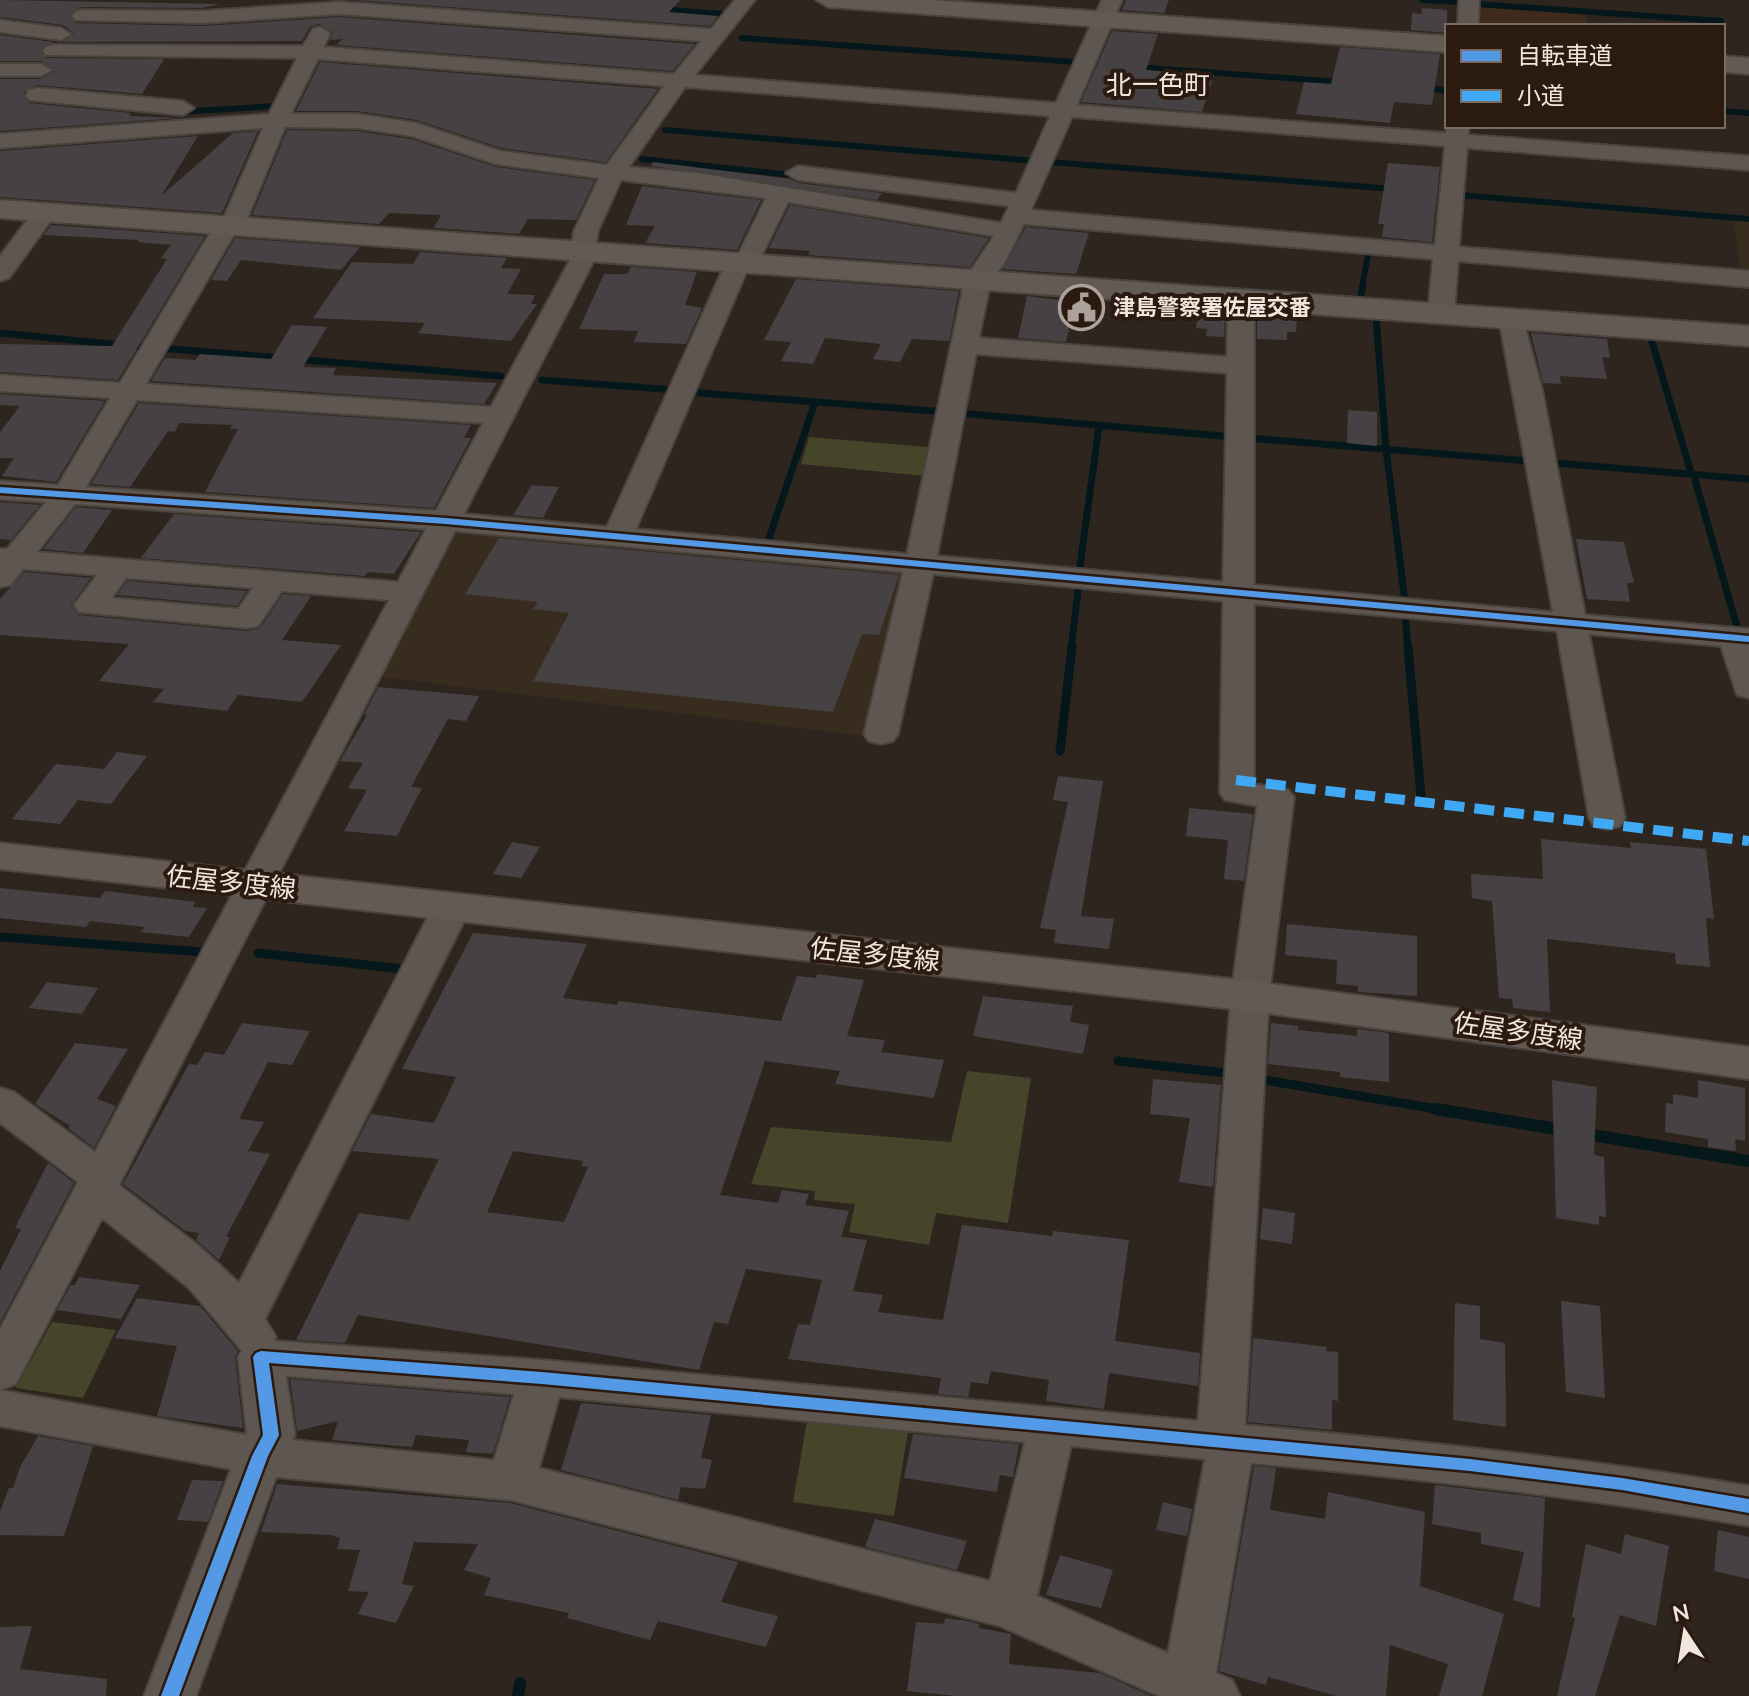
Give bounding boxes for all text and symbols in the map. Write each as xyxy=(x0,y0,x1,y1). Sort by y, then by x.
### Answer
legend xyxy=(1445,24,1725,128)
text: 自転車道 xyxy=(1517,40,1613,72)
district label: 北一色町 xyxy=(1106,68,1210,103)
text: 小道 xyxy=(1517,80,1565,112)
public building icon: 津島警察署佐屋交番 xyxy=(1058,284,1106,332)
place label: 津島警察署佐屋交番 xyxy=(1113,293,1311,323)
street label: 佐屋多度線 xyxy=(165,859,297,907)
street label: 佐屋多度線 xyxy=(809,931,941,979)
street label: 佐屋多度線 xyxy=(1451,1006,1585,1058)
north arrow xyxy=(1645,1592,1725,1672)
text: N xyxy=(1670,1597,1692,1630)

